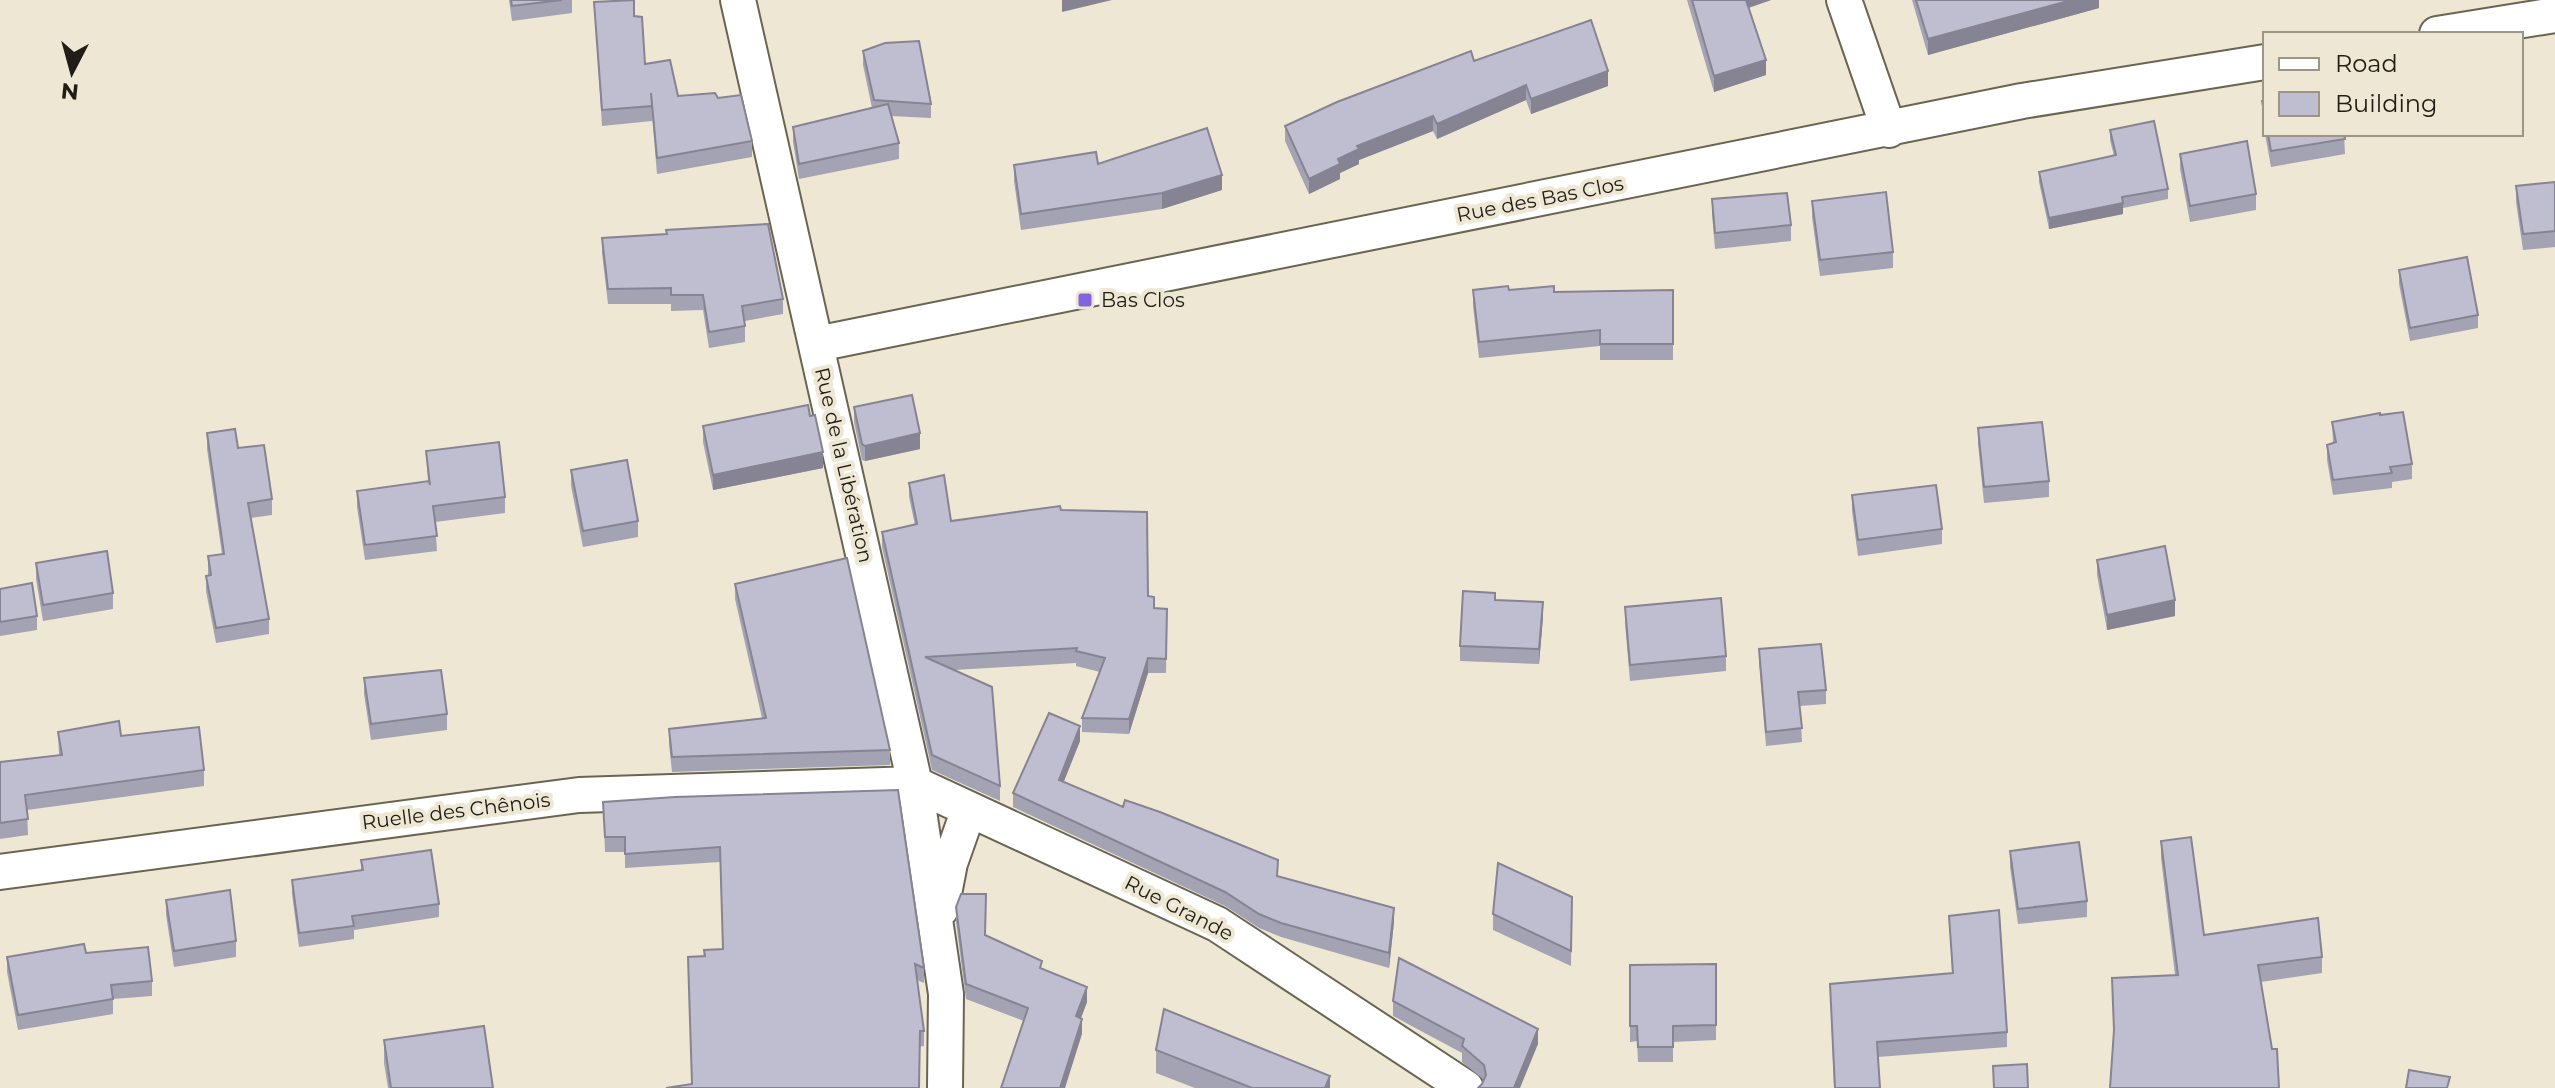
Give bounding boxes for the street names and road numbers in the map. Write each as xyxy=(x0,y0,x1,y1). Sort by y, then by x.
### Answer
street label: Rue des Bas Clos xyxy=(1454,171,1626,227)
street label: Rue de la Libération xyxy=(810,365,878,565)
street label: Ruelle des Chênois xyxy=(360,788,552,834)
street label: Rue Grande xyxy=(1121,870,1237,946)

